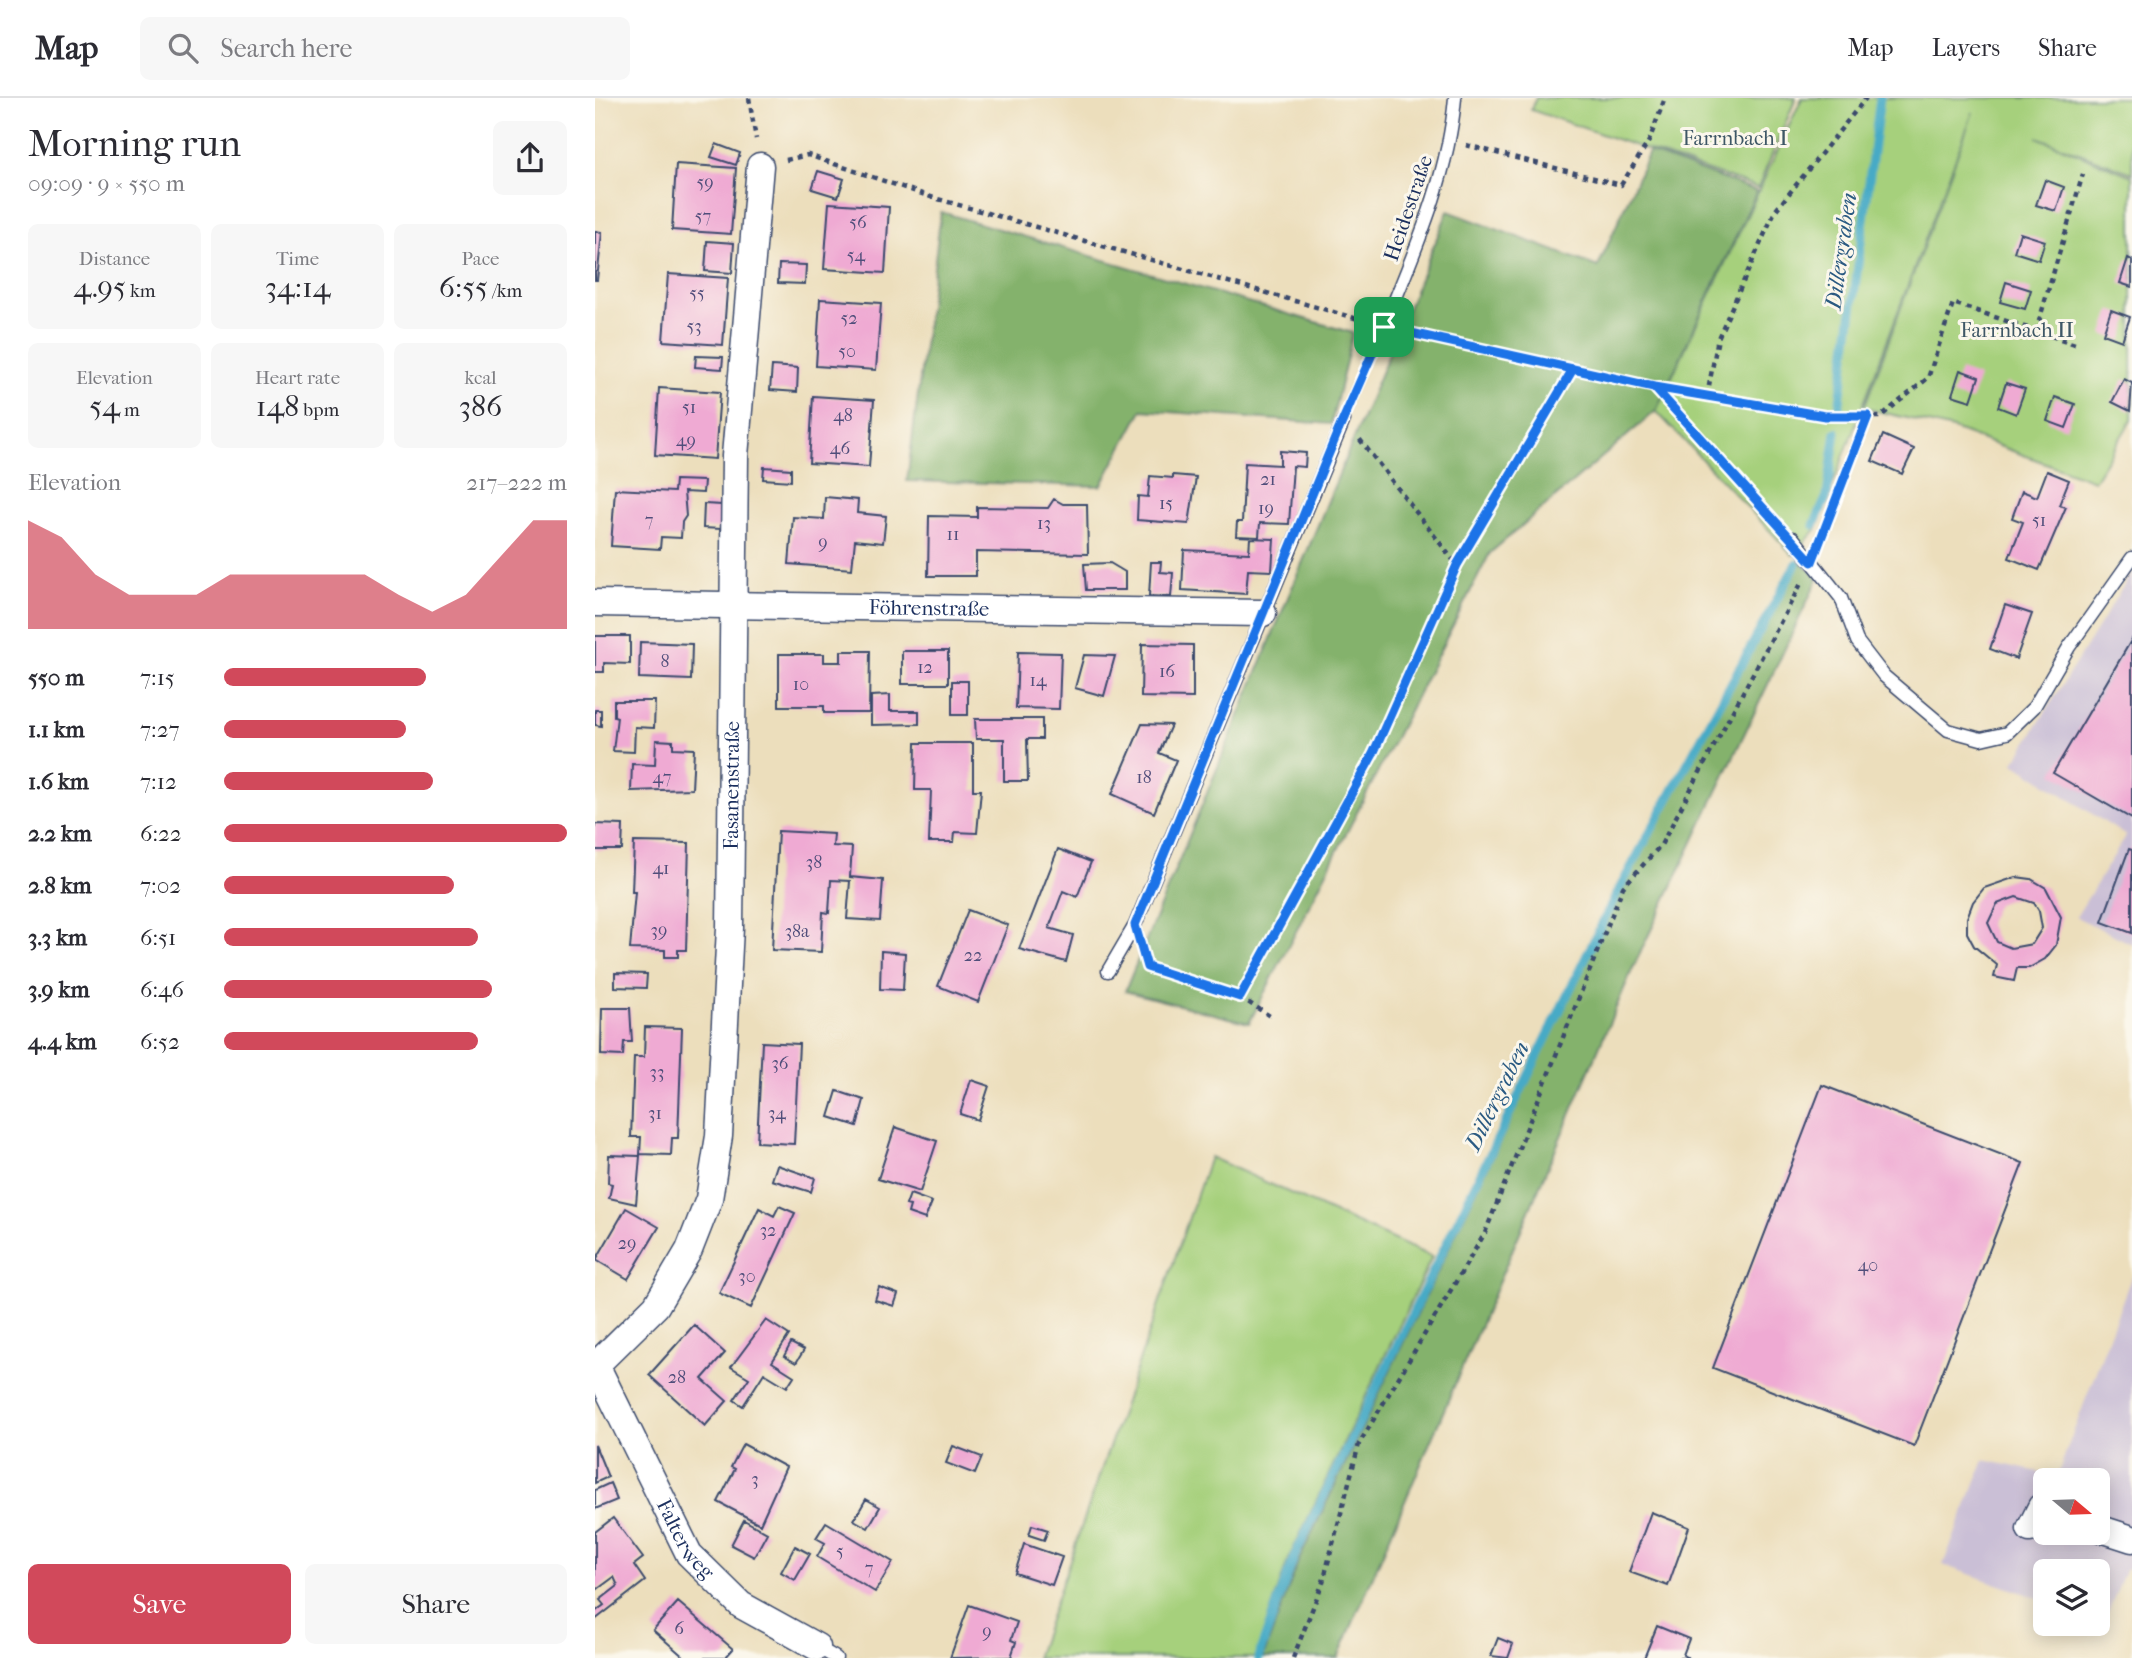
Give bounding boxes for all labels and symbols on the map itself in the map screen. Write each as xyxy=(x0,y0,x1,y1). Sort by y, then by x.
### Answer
park label: Farrnbach I xyxy=(1682,126,1788,150)
street label: Heidestraße xyxy=(1379,152,1437,264)
house number: 59 xyxy=(696,172,714,193)
water label: Dillergraben xyxy=(1819,191,1863,313)
house number: 57 xyxy=(695,206,712,227)
house number: 56 xyxy=(849,212,867,233)
house number: 54 xyxy=(847,245,866,266)
house number: 55 xyxy=(689,283,705,304)
pin xyxy=(1354,297,1414,357)
house number: 52 xyxy=(840,308,858,329)
house number: 53 xyxy=(686,316,702,337)
park label: Farrnbach II xyxy=(1960,318,2074,342)
house number: 50 xyxy=(838,341,856,362)
house number: 51 xyxy=(682,397,696,418)
house number: 48 xyxy=(833,405,853,426)
house number: 49 xyxy=(676,430,696,451)
house number: 46 xyxy=(830,438,850,459)
house number: 21 xyxy=(1260,469,1276,490)
house number: 15 xyxy=(1159,493,1173,514)
house number: 19 xyxy=(1258,498,1274,519)
house number: 7 xyxy=(645,510,654,531)
house number: 51 xyxy=(2032,510,2046,531)
house number: 13 xyxy=(1037,513,1051,534)
house number: 11 xyxy=(947,524,959,545)
house number: 9 xyxy=(818,532,828,553)
street label: Föhrenstraße xyxy=(868,595,989,621)
house number: 8 xyxy=(660,651,670,672)
house number: 12 xyxy=(917,657,933,678)
house number: 16 xyxy=(1159,661,1175,682)
house number: 14 xyxy=(1029,670,1047,691)
house number: 10 xyxy=(793,674,809,695)
street label: Fasanenstraße xyxy=(719,721,744,850)
house number: 47 xyxy=(653,767,672,788)
house number: 18 xyxy=(1136,767,1152,788)
house number: 38 xyxy=(806,852,822,873)
house number: 41 xyxy=(652,858,670,879)
house number: 39 xyxy=(651,920,667,941)
house number: 38a xyxy=(785,921,810,942)
house number: 22 xyxy=(964,945,982,966)
water label: Dillergraben xyxy=(1458,1037,1535,1157)
house number: 36 xyxy=(771,1053,789,1074)
house number: 33 xyxy=(650,1062,664,1083)
house number: 31 xyxy=(648,1103,662,1124)
house number: 34 xyxy=(768,1103,786,1124)
house number: 32 xyxy=(760,1220,776,1241)
house number: 29 xyxy=(618,1233,636,1254)
house number: 40 xyxy=(1858,1255,1878,1276)
house number: 30 xyxy=(738,1266,756,1287)
house number: 28 xyxy=(668,1367,686,1388)
north arrow xyxy=(2033,1468,2111,1545)
house number: 3 xyxy=(751,1469,759,1490)
street label: Falterweg xyxy=(652,1495,720,1584)
house number: 5 xyxy=(836,1541,844,1562)
house number: 7 xyxy=(865,1558,874,1579)
house number: 6 xyxy=(674,1618,684,1639)
house number: 9 xyxy=(982,1621,992,1642)

